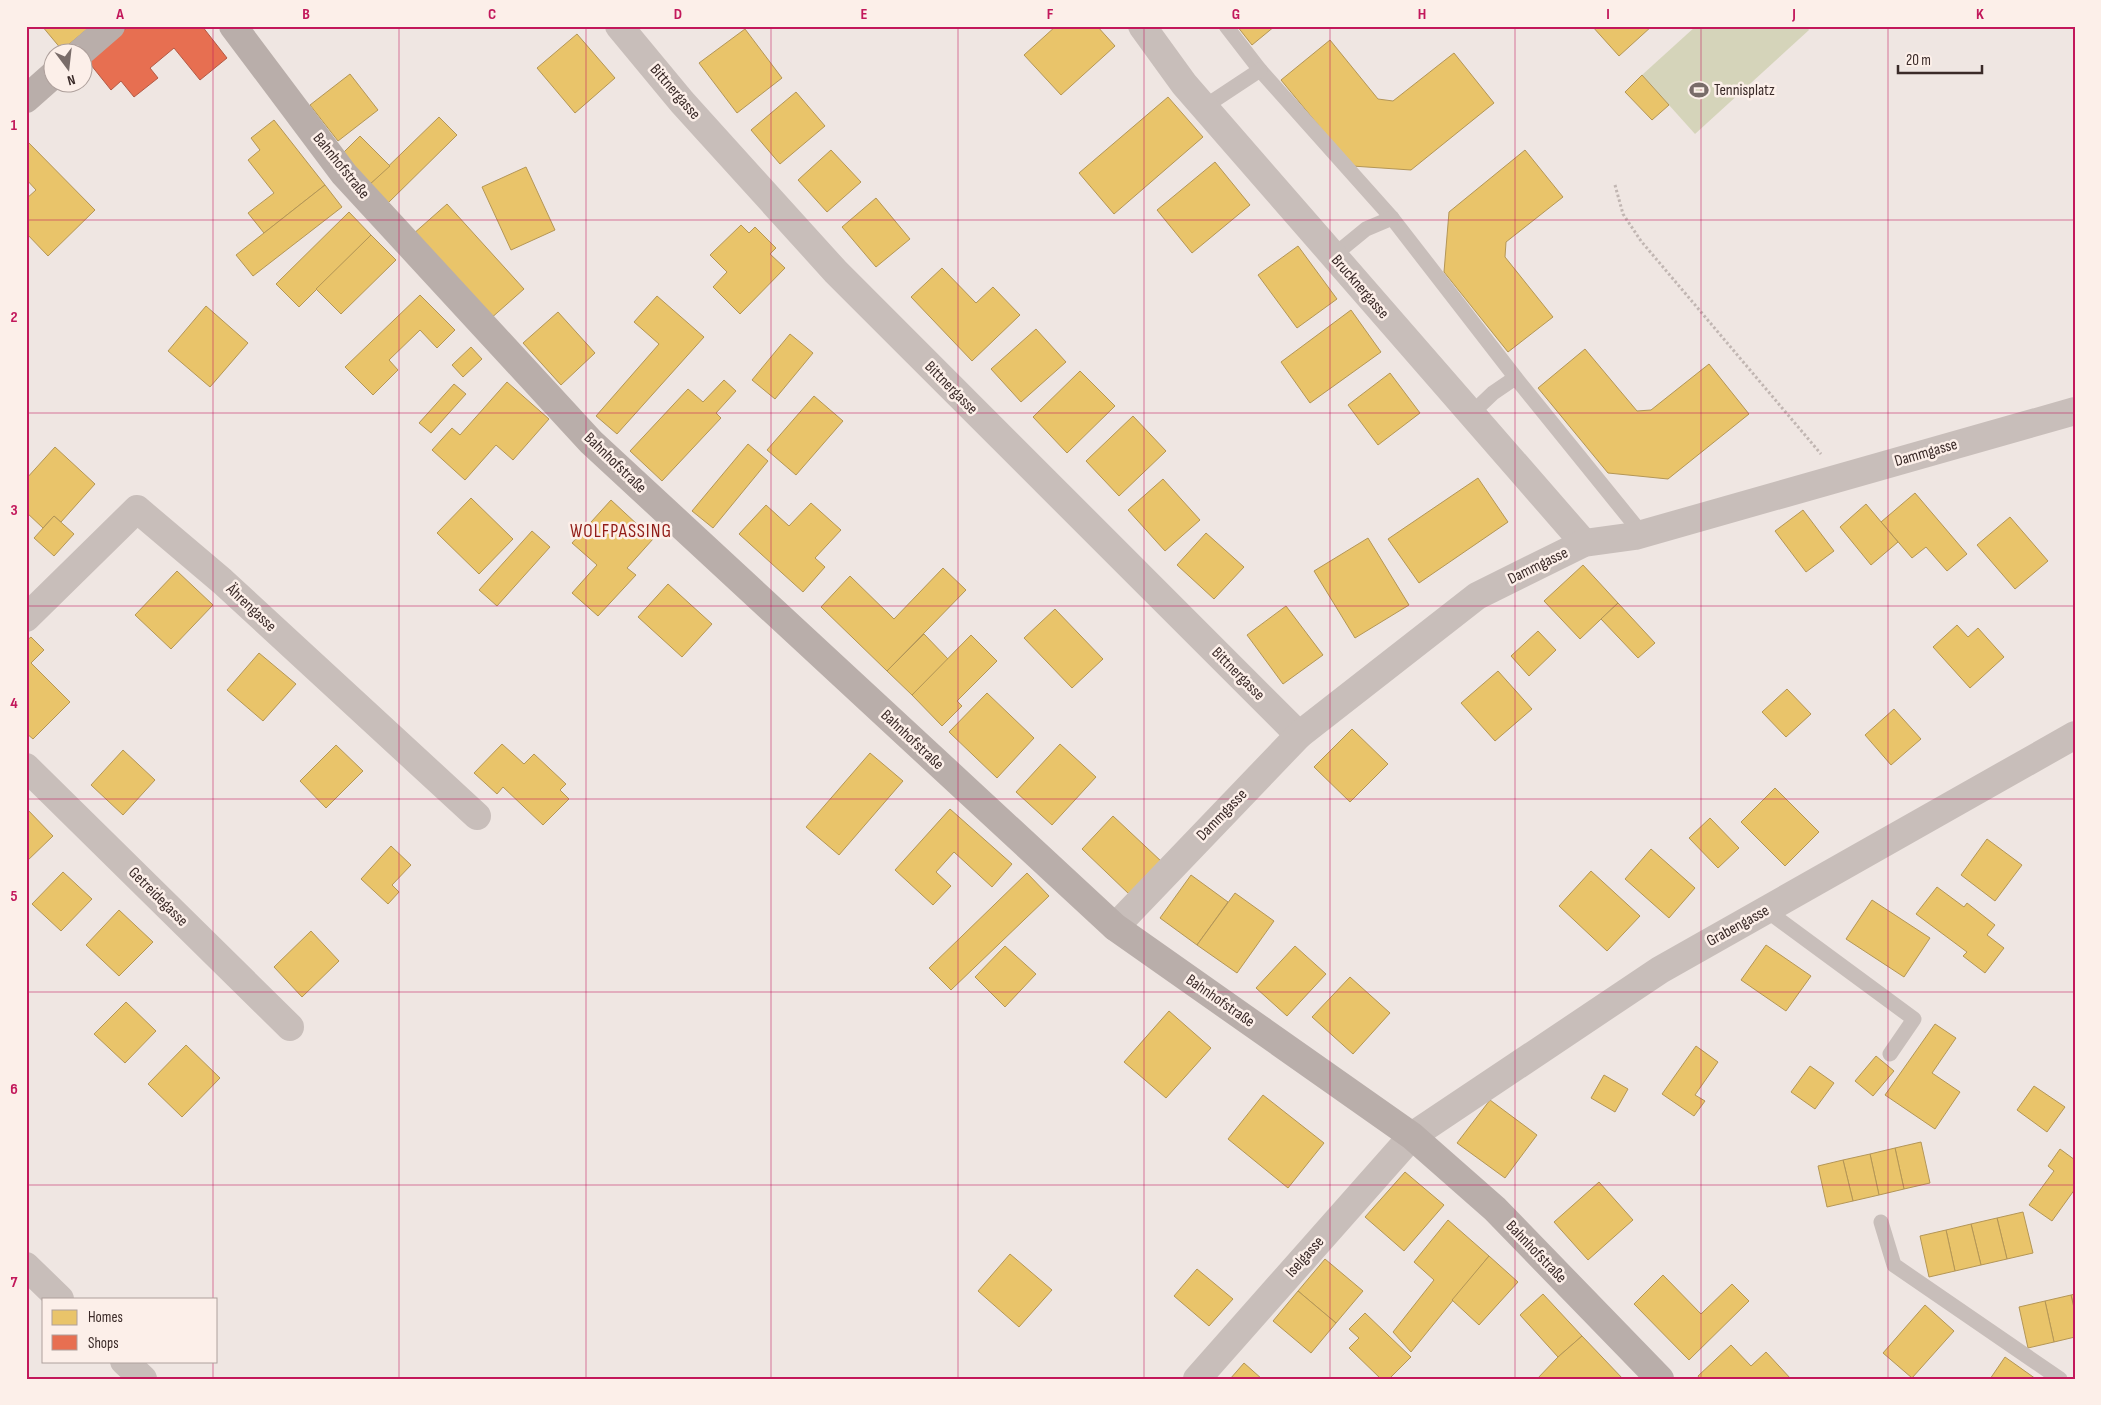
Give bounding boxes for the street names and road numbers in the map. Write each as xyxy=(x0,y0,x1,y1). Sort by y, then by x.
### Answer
street label: Bittnergasse xyxy=(646,60,704,124)
street label: Bahnhofstraße xyxy=(309,129,373,203)
street label: Brucknergasse xyxy=(1327,251,1393,323)
street label: Bittnergasse xyxy=(920,357,982,419)
street label: Bahnhofstraße xyxy=(580,429,650,497)
street label: Dammgasse xyxy=(1892,435,1960,471)
street label: Dammgasse xyxy=(1505,543,1571,589)
street label: Ährengasse xyxy=(221,579,280,636)
street label: Bittnergasse xyxy=(1207,643,1269,705)
street label: Bahnhofstraße xyxy=(877,706,947,774)
street label: Dammgasse xyxy=(1193,785,1251,845)
street label: Getreidegasse xyxy=(124,863,192,931)
street label: Grabengasse xyxy=(1703,901,1773,951)
street label: Bahnhofstraße xyxy=(1182,970,1258,1032)
street label: Bahnhofstraße xyxy=(1502,1217,1570,1287)
street label: Iselgasse xyxy=(1282,1233,1328,1281)

